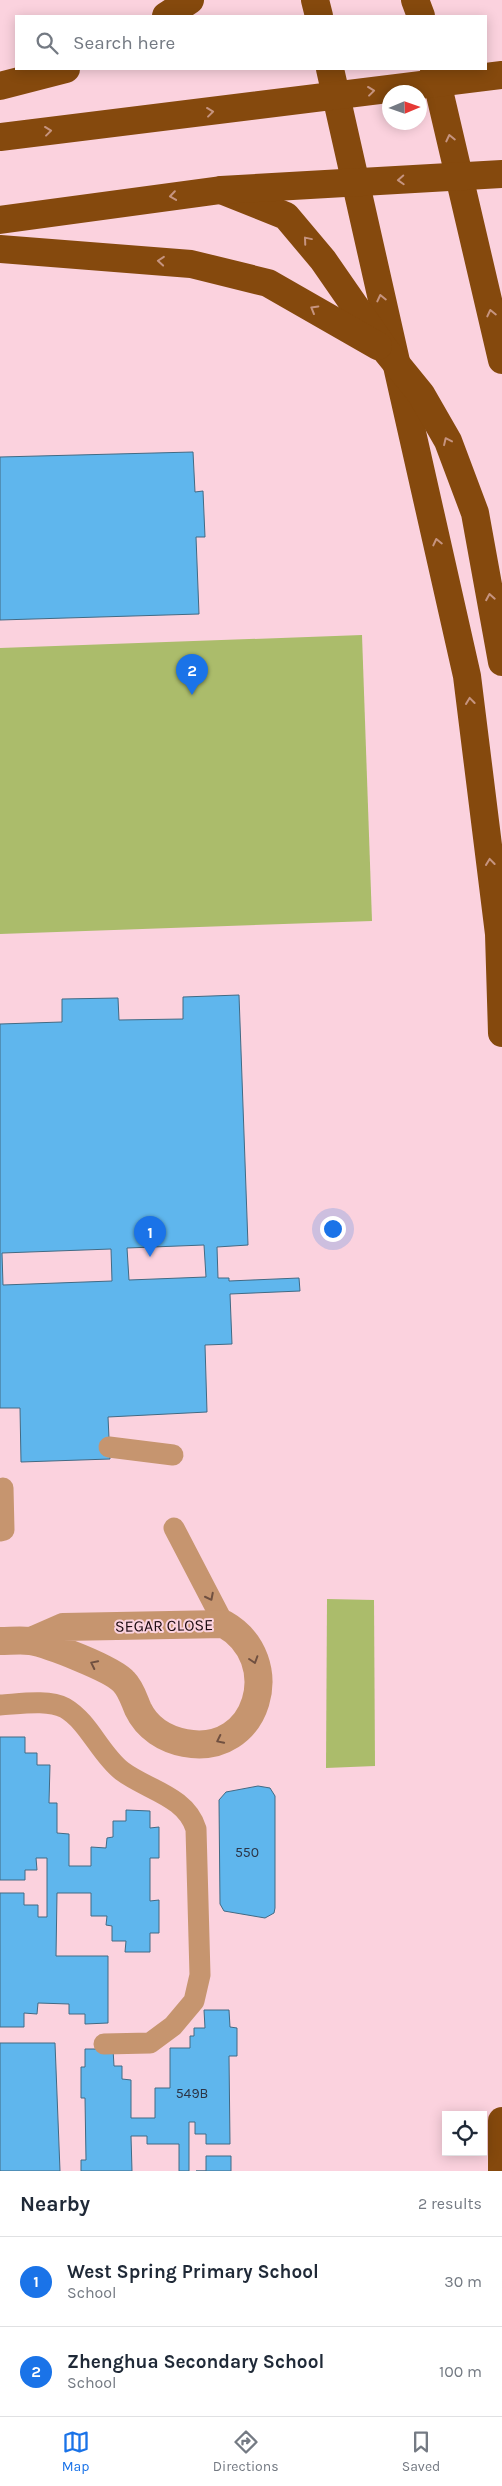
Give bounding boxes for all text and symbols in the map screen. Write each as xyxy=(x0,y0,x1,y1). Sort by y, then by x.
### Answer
search box xyxy=(15,15,487,70)
icon: search xyxy=(33,29,61,57)
text: Search here xyxy=(73,32,175,54)
north arrow xyxy=(382,85,427,130)
one-way arrow xyxy=(367,87,375,97)
one-way arrow xyxy=(206,107,214,118)
one-way arrow xyxy=(45,126,53,137)
one-way arrow xyxy=(445,133,456,142)
one-way arrow xyxy=(397,174,405,185)
one-way arrow xyxy=(168,190,176,201)
one-way arrow xyxy=(303,237,312,246)
one-way arrow xyxy=(156,256,164,267)
one-way arrow xyxy=(376,294,387,303)
one-way arrow xyxy=(310,305,319,315)
one-way arrow xyxy=(486,308,497,317)
one-way arrow xyxy=(443,437,454,446)
one-way arrow xyxy=(432,538,443,546)
one-way arrow xyxy=(486,592,496,601)
pin: 2 xyxy=(176,654,208,695)
one-way arrow xyxy=(465,697,476,705)
one-way arrow xyxy=(485,858,496,866)
pin: 1 xyxy=(134,1216,166,1257)
your location xyxy=(320,1216,346,1242)
one-way arrow xyxy=(204,1592,214,1601)
street label: SEGAR CLOSE xyxy=(115,1615,213,1636)
one-way arrow xyxy=(249,1655,259,1663)
one-way arrow xyxy=(90,1660,99,1670)
one-way arrow xyxy=(217,1734,226,1744)
house number: 550 xyxy=(235,1844,259,1861)
house number: 549B xyxy=(176,2085,208,2102)
map controls xyxy=(442,2111,487,2156)
button: locate xyxy=(442,2111,487,2156)
text: Nearby xyxy=(20,2192,90,2216)
text: 2 results xyxy=(418,2194,482,2213)
text: West Spring Primary School xyxy=(67,2261,319,2283)
text: 1 xyxy=(33,2272,39,2291)
text: 30 m xyxy=(444,2272,482,2291)
text: School xyxy=(67,2283,117,2302)
text: Zhenghua Secondary School xyxy=(67,2351,324,2373)
text: 2 xyxy=(31,2362,41,2381)
text: 100 m xyxy=(439,2362,482,2381)
text: School xyxy=(67,2373,117,2392)
tab: Map xyxy=(62,2428,90,2475)
tab: Directions xyxy=(213,2428,279,2475)
tab: Saved xyxy=(402,2428,440,2475)

